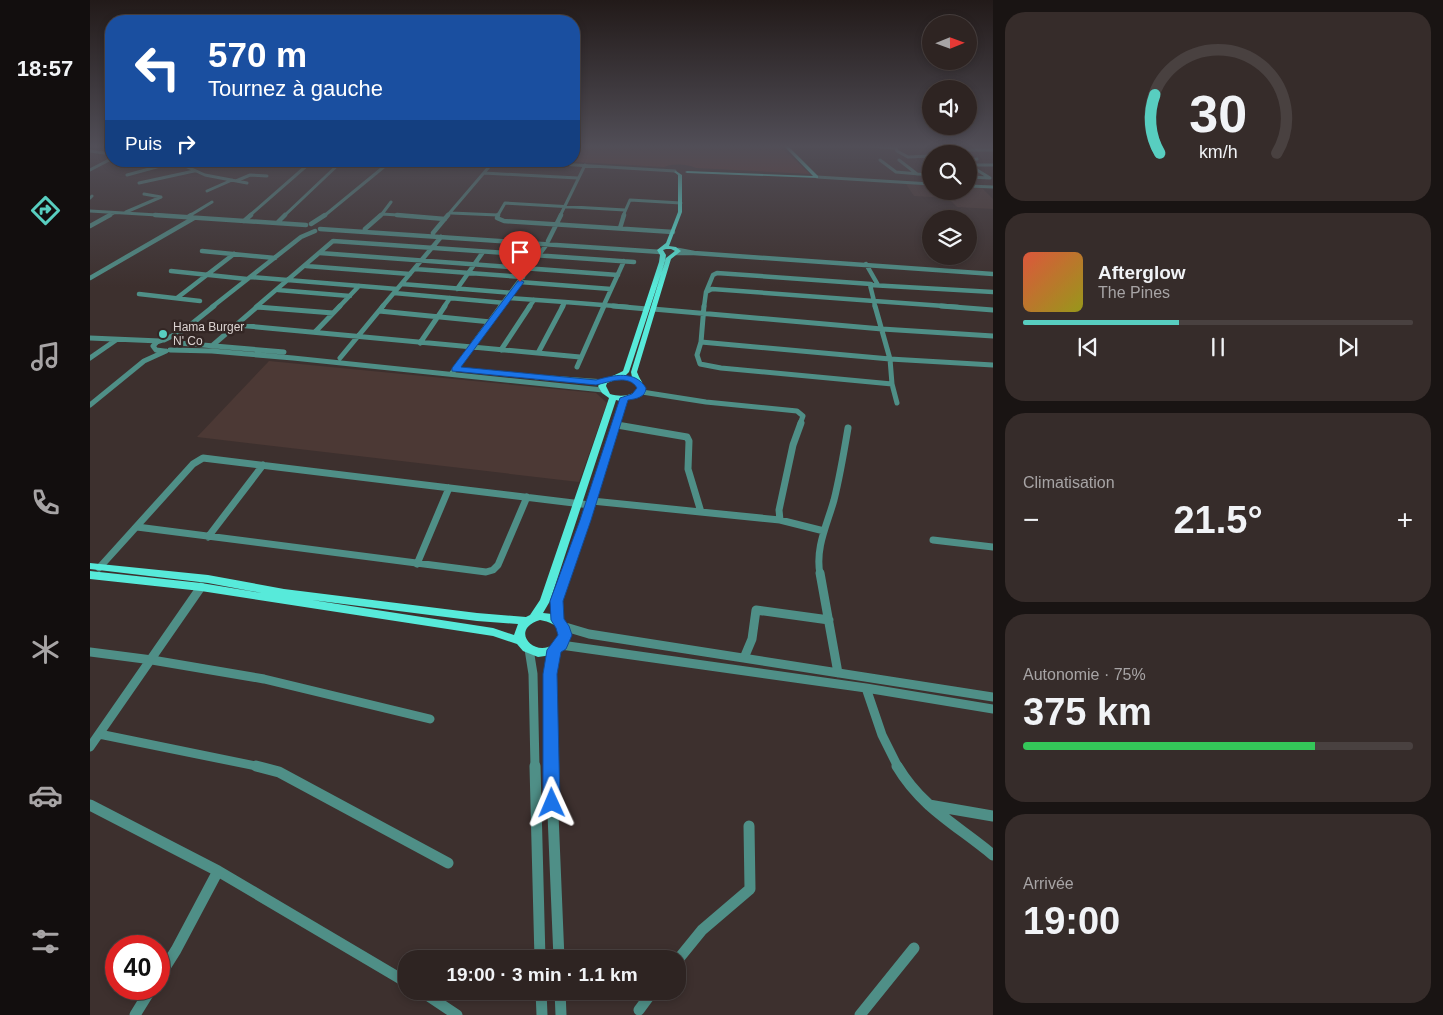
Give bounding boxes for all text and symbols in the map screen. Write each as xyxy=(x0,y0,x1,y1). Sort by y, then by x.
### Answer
north arrow xyxy=(922,15,978,70)
map controls xyxy=(922,15,977,265)
icon: left xyxy=(125,35,190,100)
text: 570 m xyxy=(208,35,307,74)
text: 18:57 xyxy=(17,56,73,81)
text: Tournez à gauche xyxy=(208,76,383,101)
button: sound xyxy=(922,80,977,135)
text: 30 xyxy=(1189,85,1247,143)
icon: right xyxy=(172,130,200,158)
text: Puis xyxy=(125,133,162,154)
text: km/h xyxy=(1199,142,1237,162)
button: search xyxy=(922,145,977,200)
icon: directions xyxy=(28,193,63,228)
button: layers xyxy=(922,210,977,265)
pin xyxy=(499,231,541,282)
icon: arrive xyxy=(506,238,534,266)
text: Afterglow xyxy=(1098,262,1186,283)
text: The Pines xyxy=(1098,284,1170,301)
place label: Hama Burger N' Co xyxy=(173,320,244,348)
marker: Hama Burger N' Co xyxy=(157,328,169,340)
icon: previous xyxy=(1074,333,1102,361)
icon: pause xyxy=(1204,333,1232,361)
icon: next xyxy=(1334,333,1362,361)
icon: music xyxy=(28,339,63,374)
text: Climatisation xyxy=(1023,474,1115,491)
icon: phone xyxy=(28,485,63,520)
text: 21.5° xyxy=(1173,499,1263,541)
text: − xyxy=(1023,504,1039,535)
text: + xyxy=(1397,504,1413,535)
icon: climate xyxy=(28,632,63,667)
text: Autonomie · 75% xyxy=(1023,666,1146,683)
text: 375 km xyxy=(1023,691,1152,733)
position arrow xyxy=(525,776,577,828)
icon: car xyxy=(28,778,63,813)
text: Arrivée xyxy=(1023,875,1074,892)
text: 19:00 xyxy=(1023,900,1120,942)
icon: filters xyxy=(28,924,63,959)
speed limit sign: 40 xyxy=(105,935,170,1000)
text: 19:00 · 3 min · 1.1 km xyxy=(446,964,638,985)

